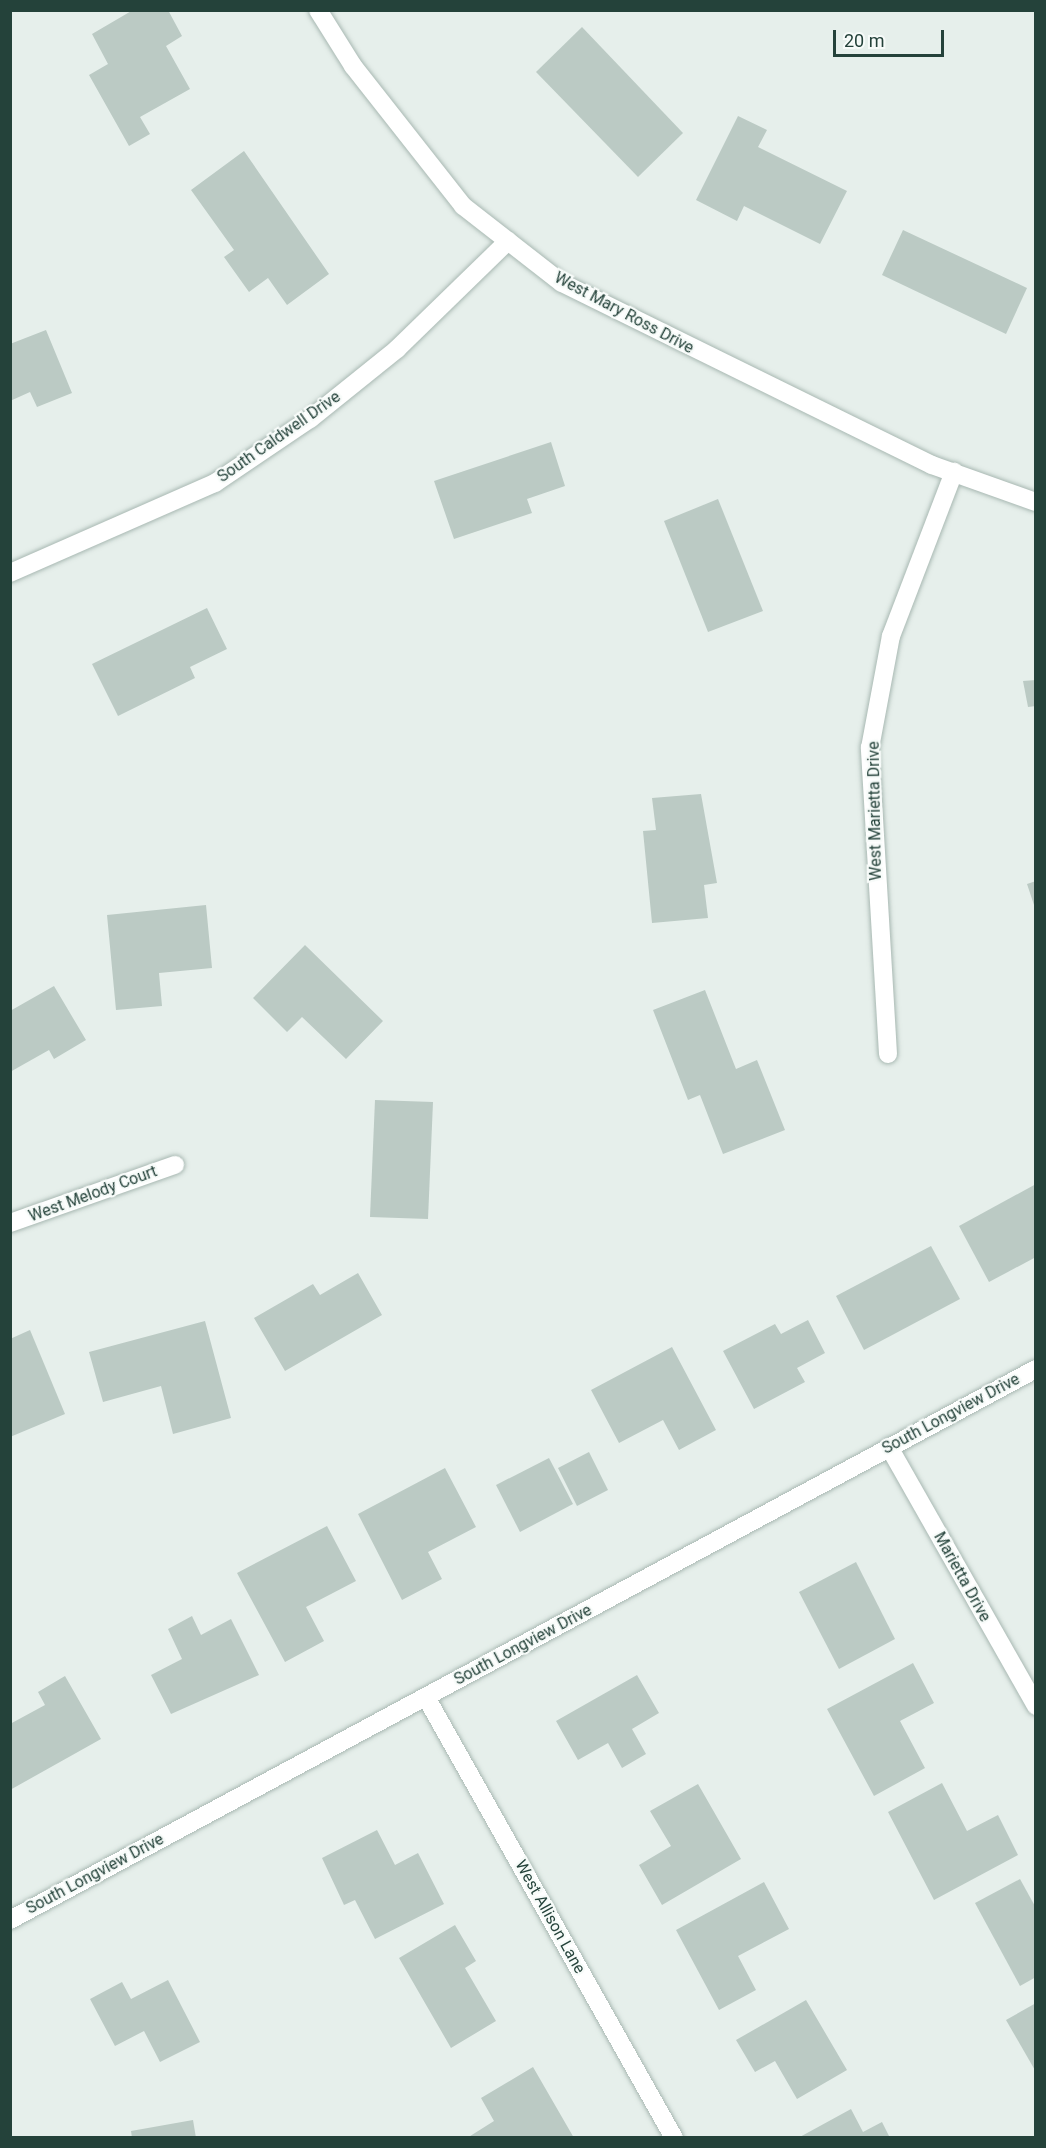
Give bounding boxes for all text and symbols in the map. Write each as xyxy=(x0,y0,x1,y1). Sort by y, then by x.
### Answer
scale bar xyxy=(836,18,947,56)
text: 20 m xyxy=(844,30,884,51)
street label: West Mary Ross Drive xyxy=(551,268,697,358)
street label: South Caldwell Drive xyxy=(214,387,344,487)
street label: West Marietta Drive xyxy=(864,741,886,881)
street label: West Melody Court xyxy=(26,1162,160,1226)
street label: South Longview Drive xyxy=(879,1370,1023,1458)
street label: Marietta Drive xyxy=(929,1529,995,1625)
street label: South Longview Drive xyxy=(451,1601,595,1689)
street label: South Longview Drive xyxy=(23,1830,167,1918)
street label: West Allison Lane xyxy=(511,1857,589,1977)

